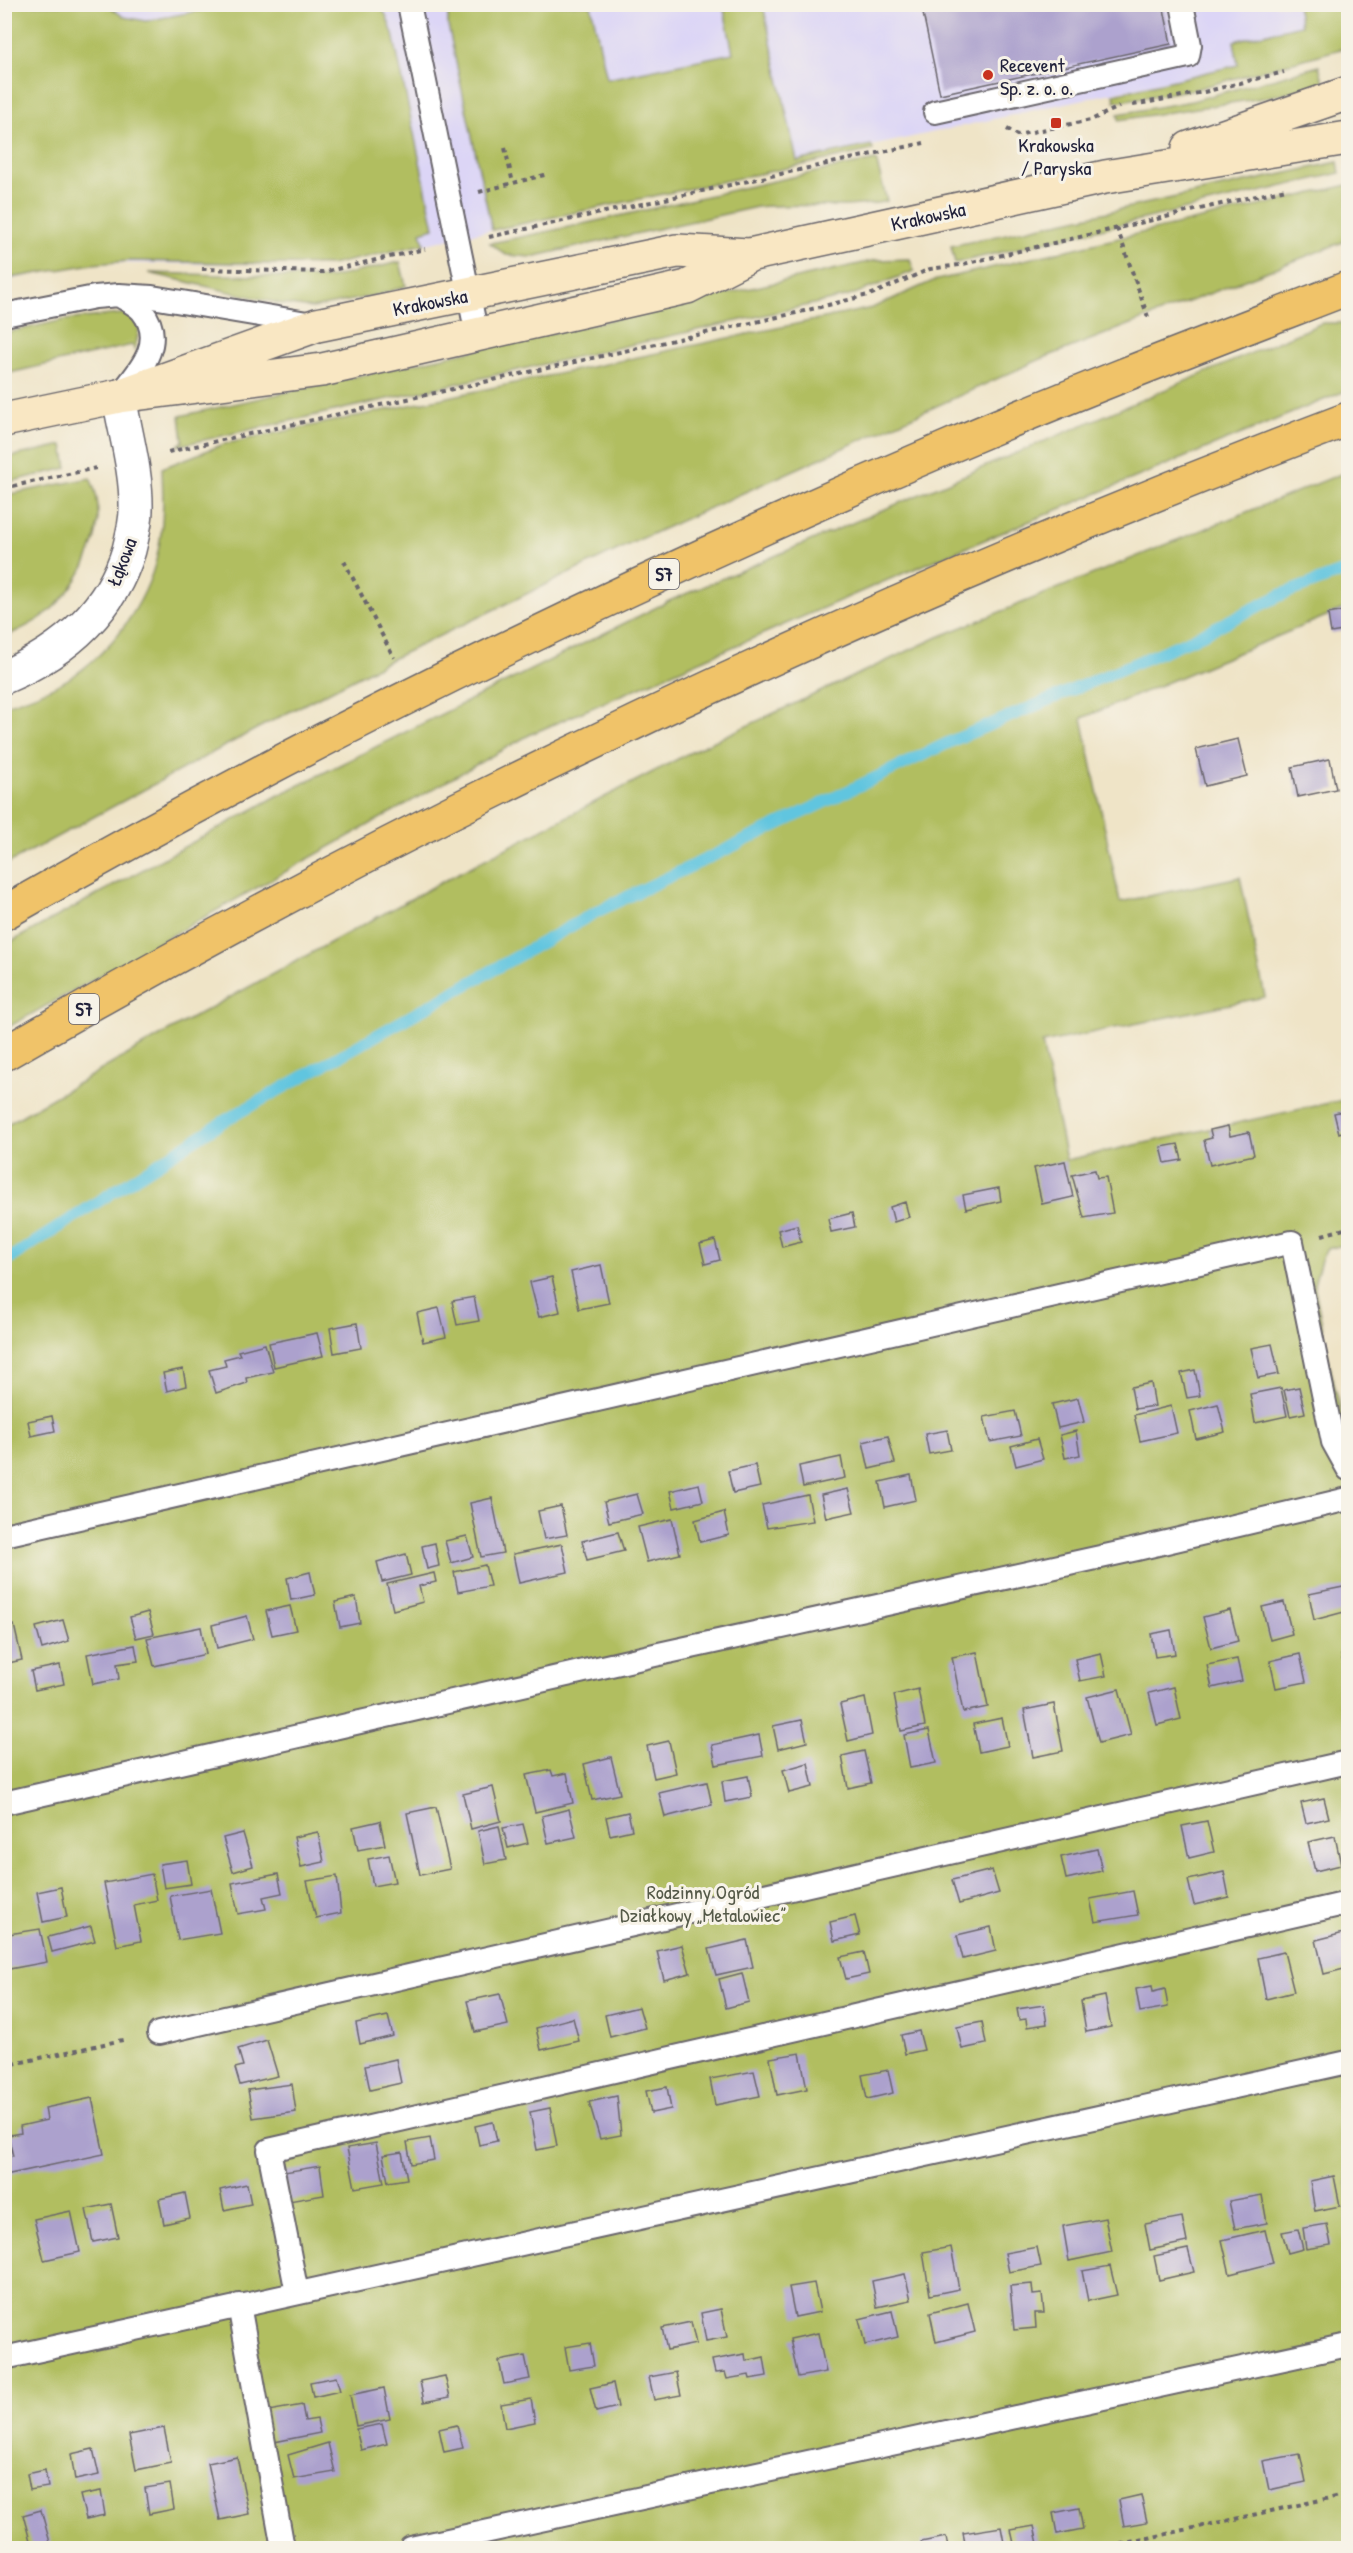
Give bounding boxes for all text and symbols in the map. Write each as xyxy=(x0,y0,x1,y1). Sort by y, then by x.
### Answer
place label: Recevent Sp. z. o. o. xyxy=(1000,51,1073,101)
marker: Recevent Sp. z. o. o. xyxy=(981,68,995,82)
marker: Krakowska / Paryska xyxy=(1049,116,1063,130)
place label: Krakowska / Paryska xyxy=(1018,131,1094,181)
street label: Krakowska xyxy=(888,195,968,237)
street label: Krakowska xyxy=(390,282,470,322)
street label: Łąkowa xyxy=(99,534,143,590)
road number: S7 xyxy=(649,559,679,589)
road number: S7 xyxy=(69,994,99,1024)
park label: Rodzinny Ogród Działkowy „Metalowiec” xyxy=(620,1878,786,1928)

